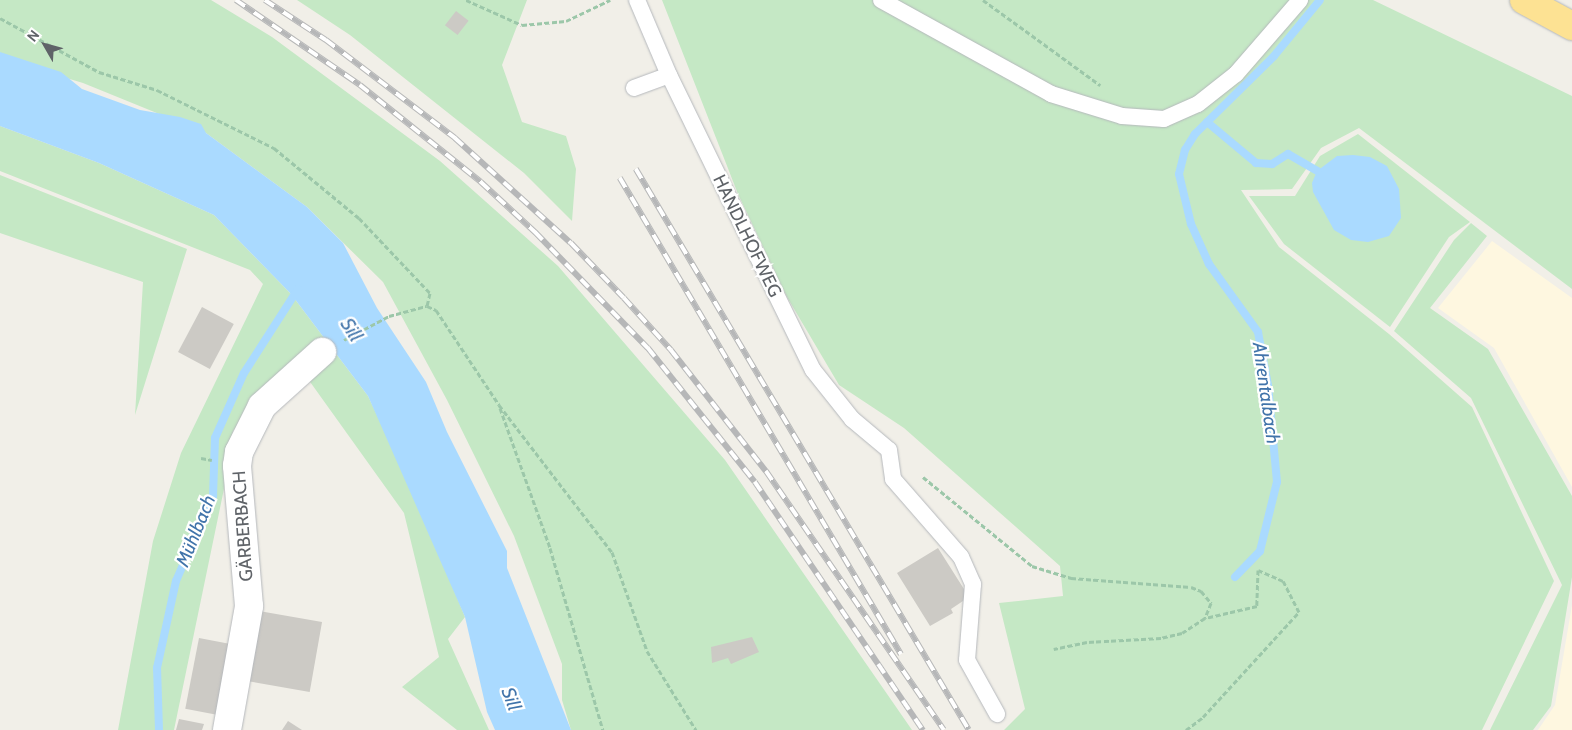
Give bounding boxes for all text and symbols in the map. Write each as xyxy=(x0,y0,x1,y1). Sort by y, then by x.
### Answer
north arrow xyxy=(20,20,70,70)
text: N xyxy=(23,26,43,45)
street label: HANDLHOFWEG xyxy=(708,171,786,301)
water label: Sill xyxy=(335,314,367,346)
water label: Ahrentalbach xyxy=(1248,341,1284,445)
street label: GÄRBERBACH xyxy=(228,470,258,582)
water label: Mühlbach xyxy=(171,492,221,570)
water label: Sill xyxy=(496,684,526,714)

